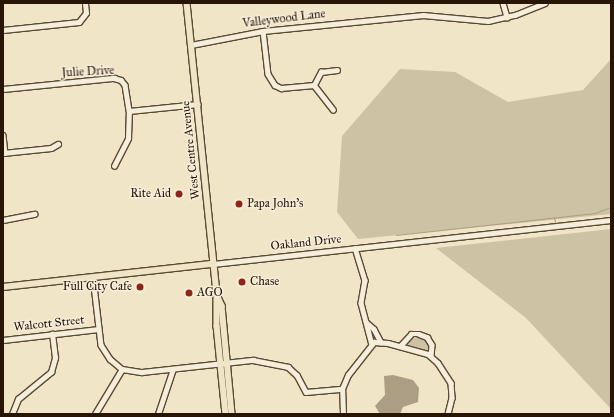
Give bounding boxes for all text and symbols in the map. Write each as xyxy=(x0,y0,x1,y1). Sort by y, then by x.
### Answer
street label: Valleywood Lane xyxy=(242,7,326,31)
street label: Julie Drive xyxy=(61,63,115,81)
street label: West Centre Avenue xyxy=(179,100,203,200)
place label: Rite Aid xyxy=(130,187,171,201)
marker: Rite Aid xyxy=(174,189,184,199)
place label: Papa John's xyxy=(247,197,303,211)
marker: Papa John's xyxy=(234,199,244,209)
street label: Oakland Drive xyxy=(270,232,342,254)
place label: Chase xyxy=(250,275,279,289)
marker: Chase xyxy=(237,277,247,287)
place label: Full City Cafe xyxy=(63,280,132,294)
marker: Full City Cafe xyxy=(135,282,145,292)
place label: AGO xyxy=(197,286,223,300)
marker: AGO xyxy=(184,288,194,298)
street label: Walcott Street xyxy=(13,313,85,335)

